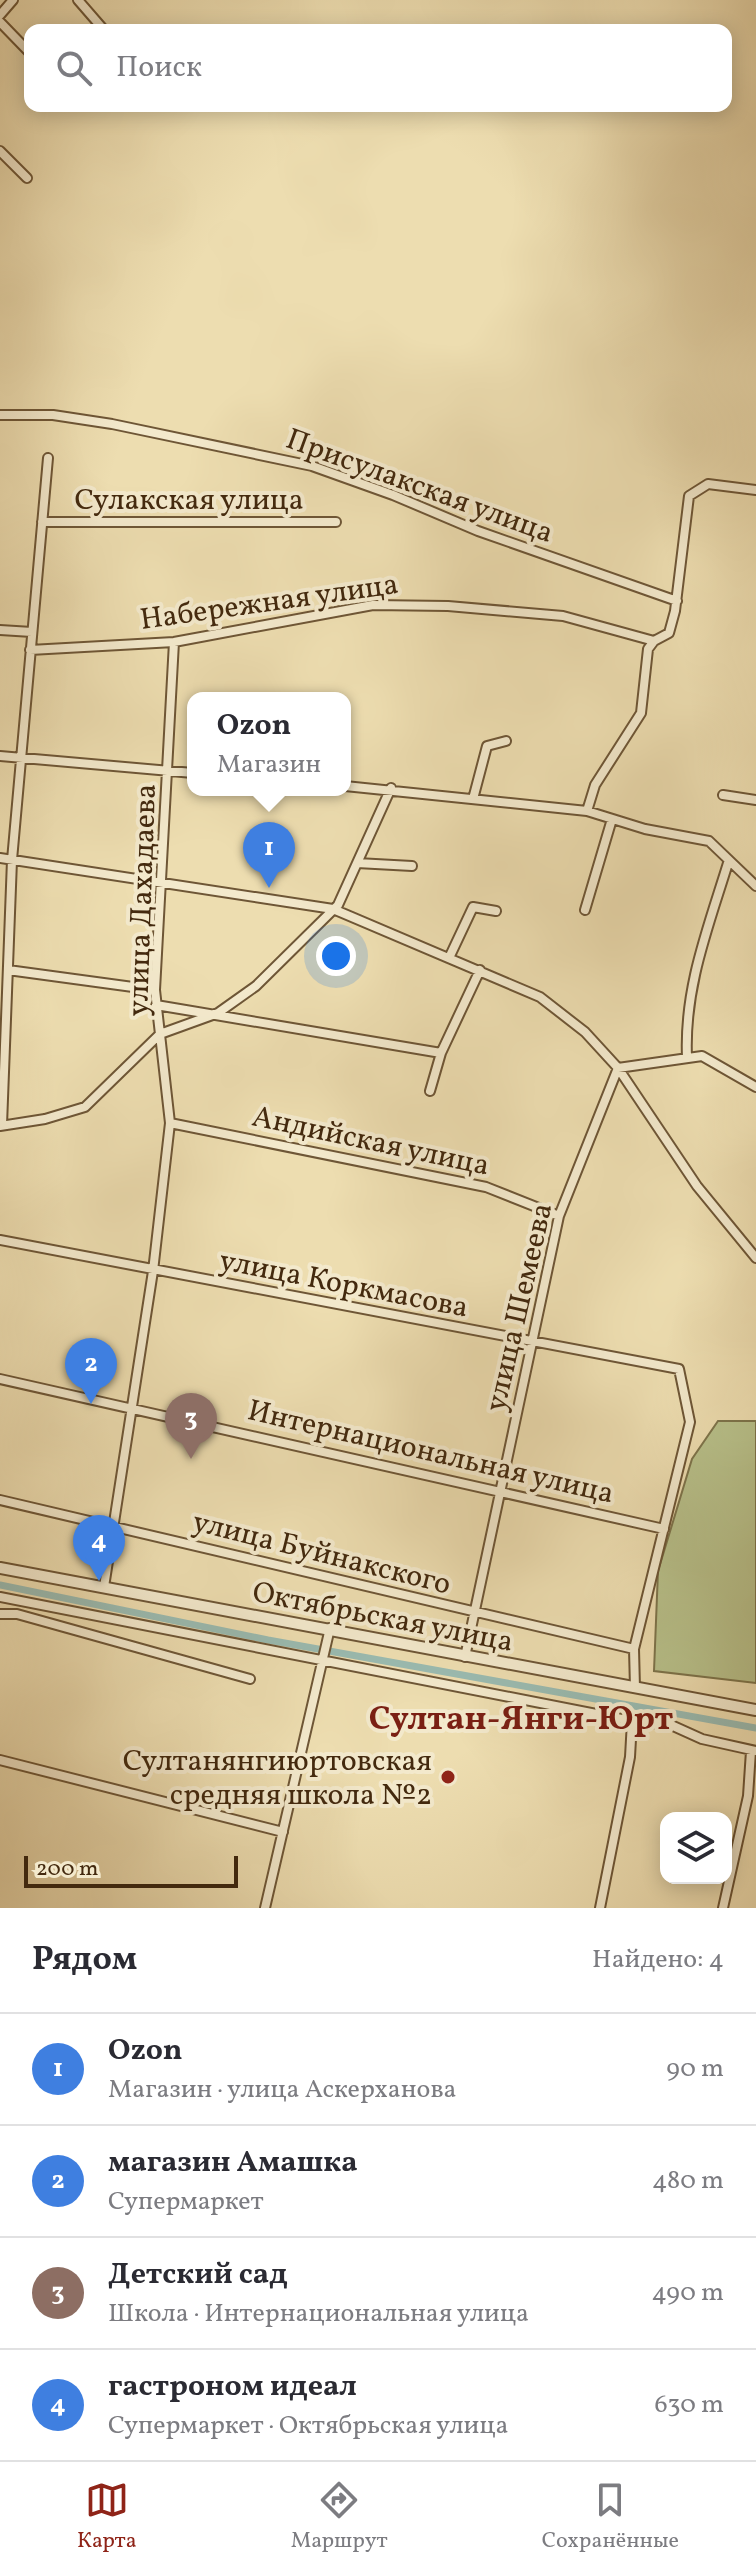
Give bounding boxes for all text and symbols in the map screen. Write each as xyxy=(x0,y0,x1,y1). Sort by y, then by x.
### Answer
search box xyxy=(24,24,732,112)
icon: search xyxy=(52,46,96,90)
text: Поиск xyxy=(116,47,202,89)
street label: Присулакская улица xyxy=(280,419,559,555)
street label: Сулакская улица xyxy=(74,480,304,522)
street label: Набережная улица xyxy=(137,564,401,642)
popup xyxy=(187,692,351,796)
text: Ozon xyxy=(217,705,291,747)
text: Магазин xyxy=(217,747,321,783)
street label: улица Дахадаева xyxy=(118,783,168,1017)
pin: 1 xyxy=(243,822,295,888)
your location xyxy=(316,936,356,976)
street label: Андийская улица xyxy=(248,1096,493,1188)
street label: улица Шемеева xyxy=(476,1199,564,1416)
street label: улица Коркмасова xyxy=(216,1240,472,1330)
pin: 2 xyxy=(65,1338,117,1404)
street label: Интернациональная улица xyxy=(243,1390,618,1516)
pin: 3 xyxy=(165,1393,217,1459)
street label: улица Буйнакского xyxy=(188,1502,455,1606)
pin: 4 xyxy=(73,1515,125,1581)
street label: Октябрьская улица xyxy=(249,1572,517,1664)
district label: Султан-Янги-Юрт xyxy=(369,1697,673,1744)
place label: Султанянгиюртовская средняя школа №2 xyxy=(123,1741,432,1817)
marker: Султанянгиюртовская средняя школа №2 xyxy=(439,1768,457,1786)
map controls xyxy=(660,1812,732,1884)
button: layers xyxy=(660,1812,732,1884)
scale bar xyxy=(24,1852,238,1888)
text: 200 m xyxy=(36,1854,98,1885)
text: Рядом xyxy=(32,1937,137,1984)
text: Найдено: 4 xyxy=(592,1942,724,1978)
text: Ozon xyxy=(108,2030,182,2072)
text: 1 xyxy=(53,2051,63,2087)
text: 90 m xyxy=(666,2051,724,2087)
text: Магазин · улица Аскерханова xyxy=(108,2072,457,2108)
text: магазин Амашка xyxy=(108,2142,358,2184)
text: 2 xyxy=(51,2163,65,2199)
text: 480 m xyxy=(652,2163,724,2199)
text: Супермаркет xyxy=(108,2184,264,2220)
text: Детский сад xyxy=(108,2254,288,2296)
text: 3 xyxy=(51,2275,65,2311)
text: 490 m xyxy=(651,2275,724,2311)
text: Школа · Интернациональная улица xyxy=(108,2296,529,2332)
text: гастроном идеал xyxy=(108,2366,357,2408)
text: 4 xyxy=(50,2387,66,2423)
text: 630 m xyxy=(655,2387,724,2423)
text: Супермаркет · Октябрьская улица xyxy=(108,2408,509,2444)
tab: Карта xyxy=(77,2478,137,2557)
tab: Маршрут xyxy=(291,2478,388,2557)
tab: Сохранённые xyxy=(542,2478,679,2557)

